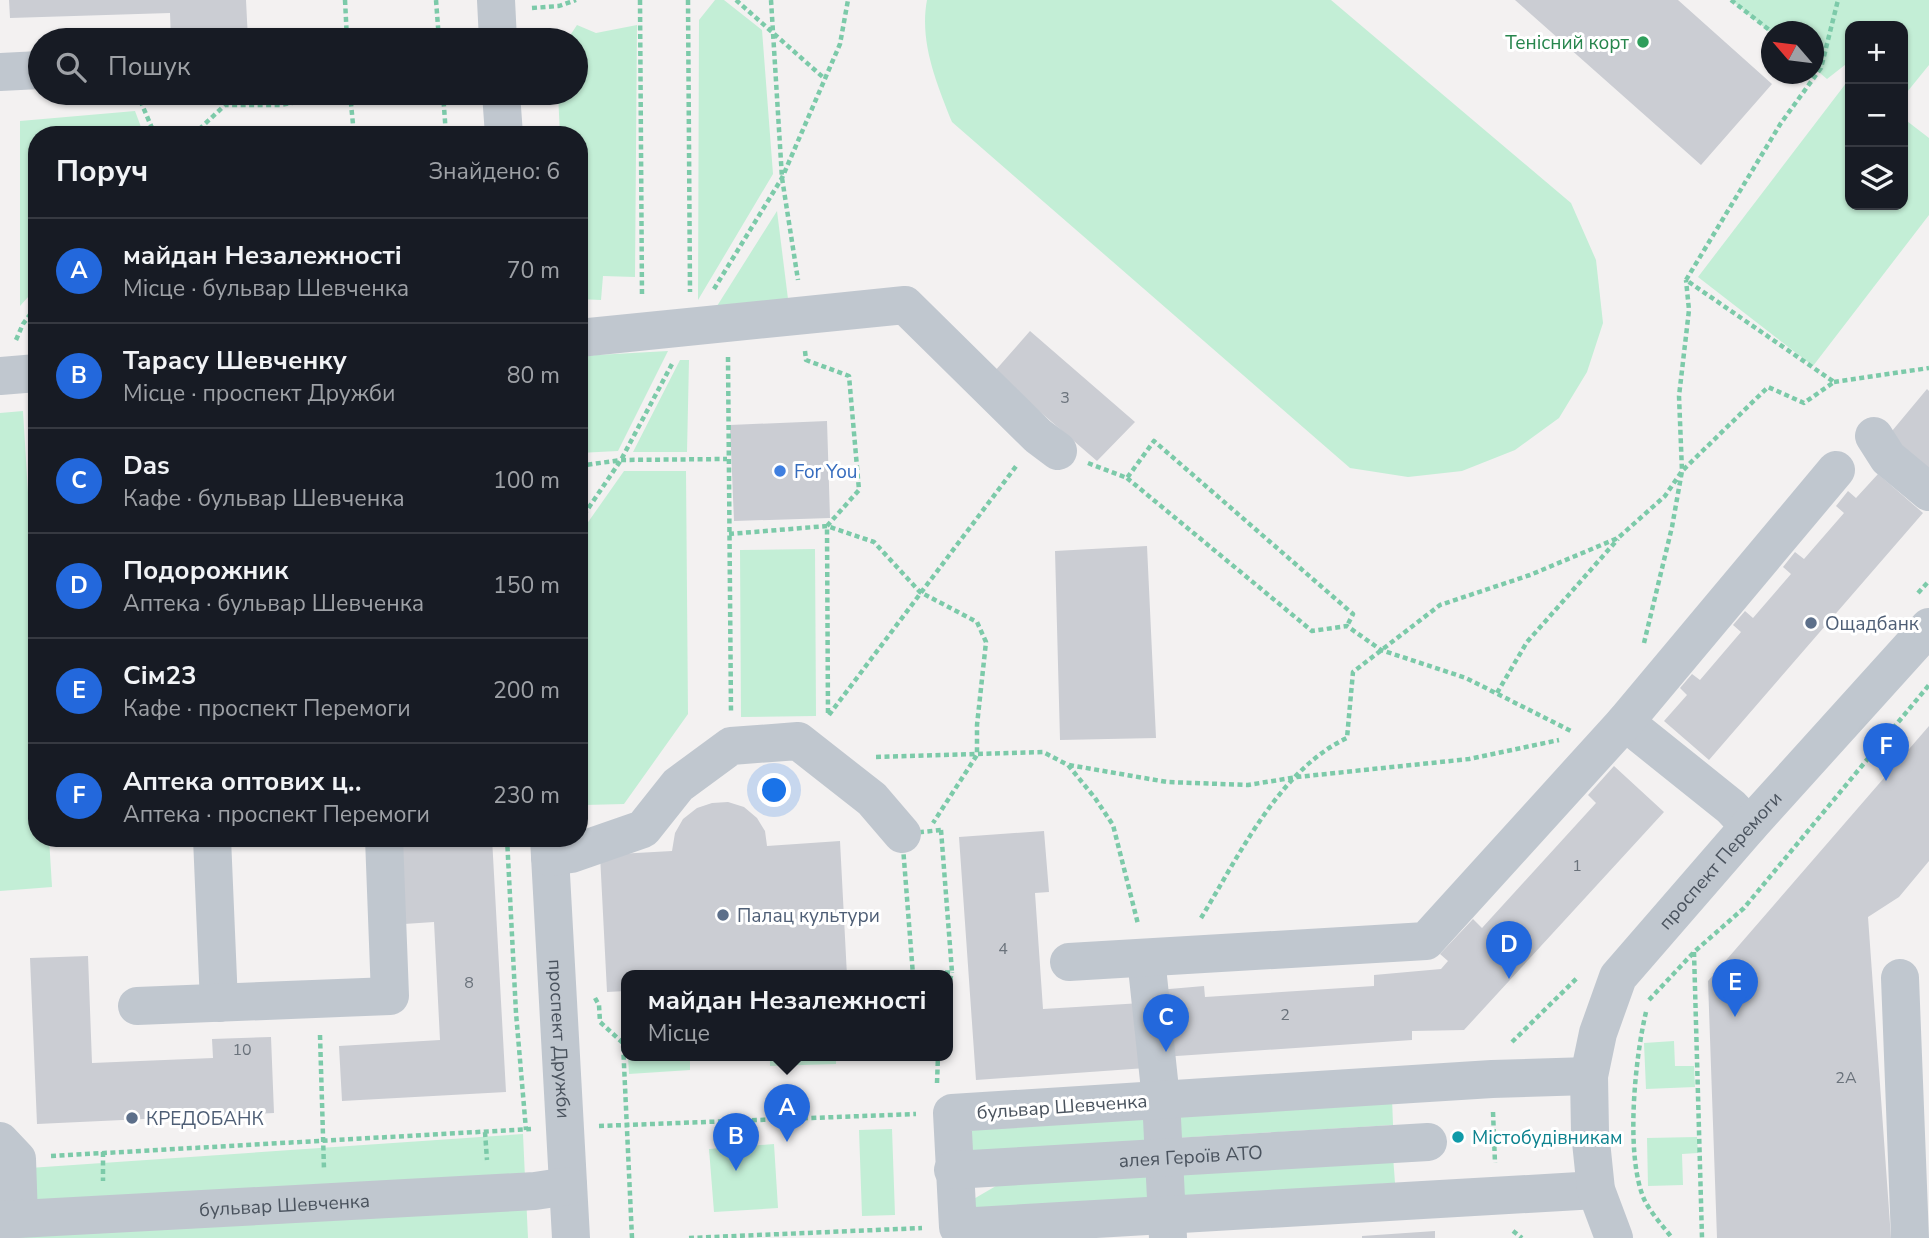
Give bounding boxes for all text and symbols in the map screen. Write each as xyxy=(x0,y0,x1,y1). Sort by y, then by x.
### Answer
north arrow xyxy=(1761,21,1824,84)
map controls xyxy=(1845,21,1908,210)
button: + xyxy=(1845,21,1908,84)
search box xyxy=(28,28,588,105)
place label: Тенісний корт xyxy=(1505,30,1630,56)
marker: Тенісний корт xyxy=(1635,34,1651,50)
icon: search xyxy=(52,48,90,86)
text: Пошук xyxy=(108,49,190,84)
button: − xyxy=(1845,84,1908,147)
button: layers xyxy=(1845,147,1908,210)
text: Поруч xyxy=(56,151,148,192)
text: Знайдено: 6 xyxy=(428,156,560,187)
text: майдан Незалежності xyxy=(123,238,402,273)
text: A xyxy=(70,255,88,286)
text: 70 m xyxy=(507,255,560,286)
text: Місце · бульвар Шевченка xyxy=(123,273,409,304)
text: Тарасу Шевченку xyxy=(123,343,347,378)
text: B xyxy=(71,360,87,391)
text: 80 m xyxy=(507,360,560,391)
text: Місце · проспект Дружби xyxy=(123,378,395,409)
house number: 3 xyxy=(1060,387,1070,409)
text: Das xyxy=(123,448,170,483)
place label: For You xyxy=(794,459,857,485)
marker: For You xyxy=(772,463,788,479)
text: C xyxy=(71,465,87,496)
text: 100 m xyxy=(493,465,560,496)
text: Кафе · бульвар Шевченка xyxy=(123,483,405,514)
text: Подорожник xyxy=(123,553,289,588)
text: D xyxy=(70,570,88,601)
text: 150 m xyxy=(493,570,560,601)
text: Аптека · бульвар Шевченка xyxy=(123,588,424,619)
place label: Ощадбанк xyxy=(1825,611,1919,637)
marker: Ощадбанк xyxy=(1803,615,1819,631)
text: Сім23 xyxy=(123,658,197,693)
text: E xyxy=(72,675,86,706)
text: 200 m xyxy=(493,675,560,706)
text: Кафе · проспект Перемоги xyxy=(123,693,411,724)
pin: F xyxy=(1863,723,1909,781)
text: Аптека оптових ц‥ xyxy=(123,764,362,799)
your location xyxy=(757,773,791,807)
text: F xyxy=(73,780,85,811)
text: 230 m xyxy=(493,780,560,811)
street label: проспект Перемоги xyxy=(1653,786,1788,935)
text: Аптека · проспект Перемоги xyxy=(123,799,430,830)
house number: 1 xyxy=(1572,855,1582,877)
place label: Палац культури xyxy=(737,903,880,929)
marker: Палац культури xyxy=(715,907,731,923)
pin: D xyxy=(1486,921,1532,979)
house number: 4 xyxy=(998,938,1008,960)
street label: проспект Дружби xyxy=(542,958,576,1119)
pin: E xyxy=(1712,959,1758,1017)
popup xyxy=(621,970,953,1061)
house number: 8 xyxy=(464,972,474,994)
text: майдан Незалежності xyxy=(648,983,926,1018)
pin: C xyxy=(1143,994,1189,1052)
house number: 2 xyxy=(1280,1004,1290,1026)
text: Місце xyxy=(648,1018,710,1049)
house number: 10 xyxy=(232,1039,252,1061)
house number: 2А xyxy=(1835,1067,1857,1089)
pin: A xyxy=(764,1084,810,1142)
street label: бульвар Шевченка xyxy=(976,1088,1148,1126)
place label: КРЕДОБАНК xyxy=(146,1106,264,1132)
marker: КРЕДОБАНК xyxy=(124,1110,140,1126)
pin: B xyxy=(713,1113,759,1171)
place label: Містобудівникам xyxy=(1472,1125,1623,1151)
marker: Містобудівникам xyxy=(1450,1129,1466,1145)
street label: алея Героїв АТО xyxy=(1118,1140,1264,1174)
street label: бульвар Шевченка xyxy=(199,1188,371,1223)

